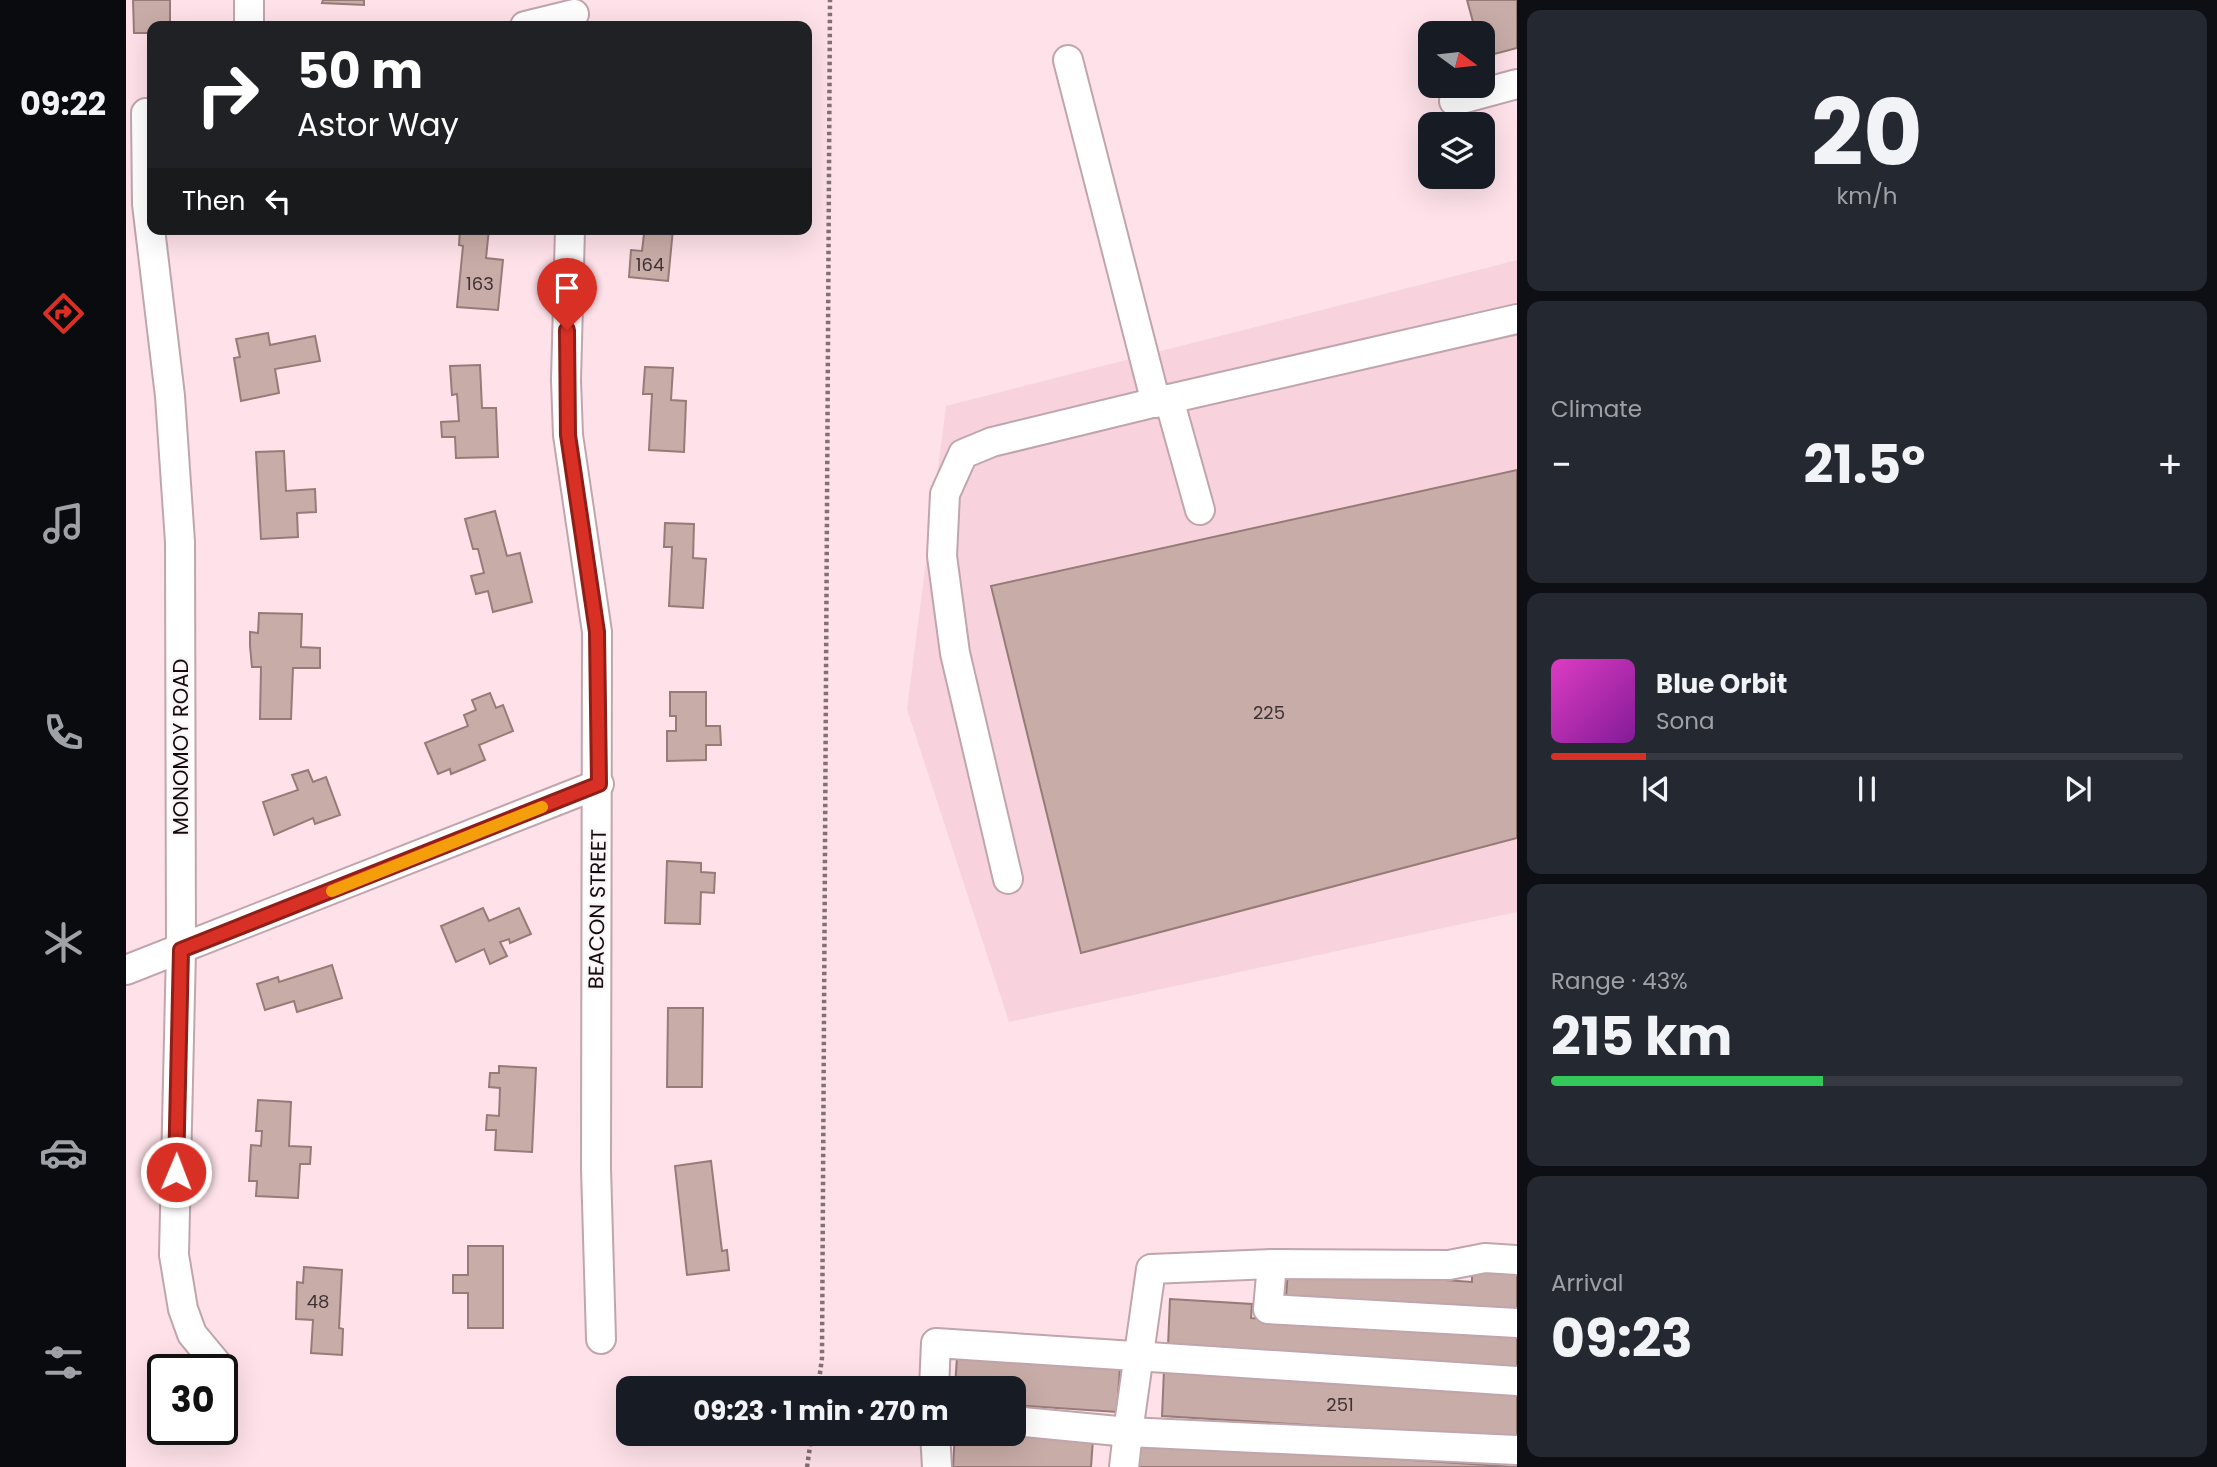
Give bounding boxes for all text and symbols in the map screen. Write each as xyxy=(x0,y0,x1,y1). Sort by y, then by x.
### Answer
north arrow xyxy=(1418,21,1494,98)
map controls xyxy=(1418,21,1495,189)
text: 50 m xyxy=(297,37,423,105)
icon: right xyxy=(182,49,273,140)
text: 20 xyxy=(1811,69,1923,197)
text: 09:22 xyxy=(20,81,106,126)
text: Astor Way xyxy=(297,102,459,147)
button: layers xyxy=(1418,112,1495,189)
text: km/h xyxy=(1836,180,1898,212)
icon: left xyxy=(259,182,297,220)
text: Then xyxy=(182,183,245,219)
house number: 164 xyxy=(636,252,664,277)
pin xyxy=(537,258,597,330)
icon: arrive xyxy=(548,269,586,307)
house number: 163 xyxy=(466,271,494,296)
icon: directions xyxy=(39,289,88,338)
text: Climate xyxy=(1551,393,1642,425)
text: 21.5° xyxy=(1804,428,1925,501)
text: − xyxy=(1551,438,1572,491)
text: + xyxy=(2157,438,2183,491)
icon: music xyxy=(39,499,88,548)
street label: MONOMOY ROAD xyxy=(166,659,195,835)
text: Blue Orbit xyxy=(1656,666,1787,702)
house number: 225 xyxy=(1253,700,1285,725)
text: Sona xyxy=(1656,705,1715,737)
icon: phone xyxy=(39,708,88,757)
icon: previous xyxy=(1637,770,1675,808)
icon: pause xyxy=(1848,770,1886,808)
icon: next xyxy=(2059,770,2097,808)
street label: BEACON STREET xyxy=(581,829,613,989)
icon: climate xyxy=(39,918,88,967)
text: Range · 43% xyxy=(1551,965,1688,997)
text: 215 km xyxy=(1551,1000,1732,1073)
icon: car xyxy=(39,1128,88,1177)
position arrow xyxy=(139,1135,213,1209)
text: Arrival xyxy=(1551,1267,1623,1299)
house number: 48 xyxy=(307,1289,329,1314)
text: 09:23 xyxy=(1551,1302,1693,1375)
icon: filters xyxy=(39,1338,88,1387)
speed limit sign: 30 xyxy=(147,1354,238,1445)
house number: 251 xyxy=(1326,1392,1354,1417)
text: 09:23 · 1 min · 270 m xyxy=(693,1393,949,1429)

